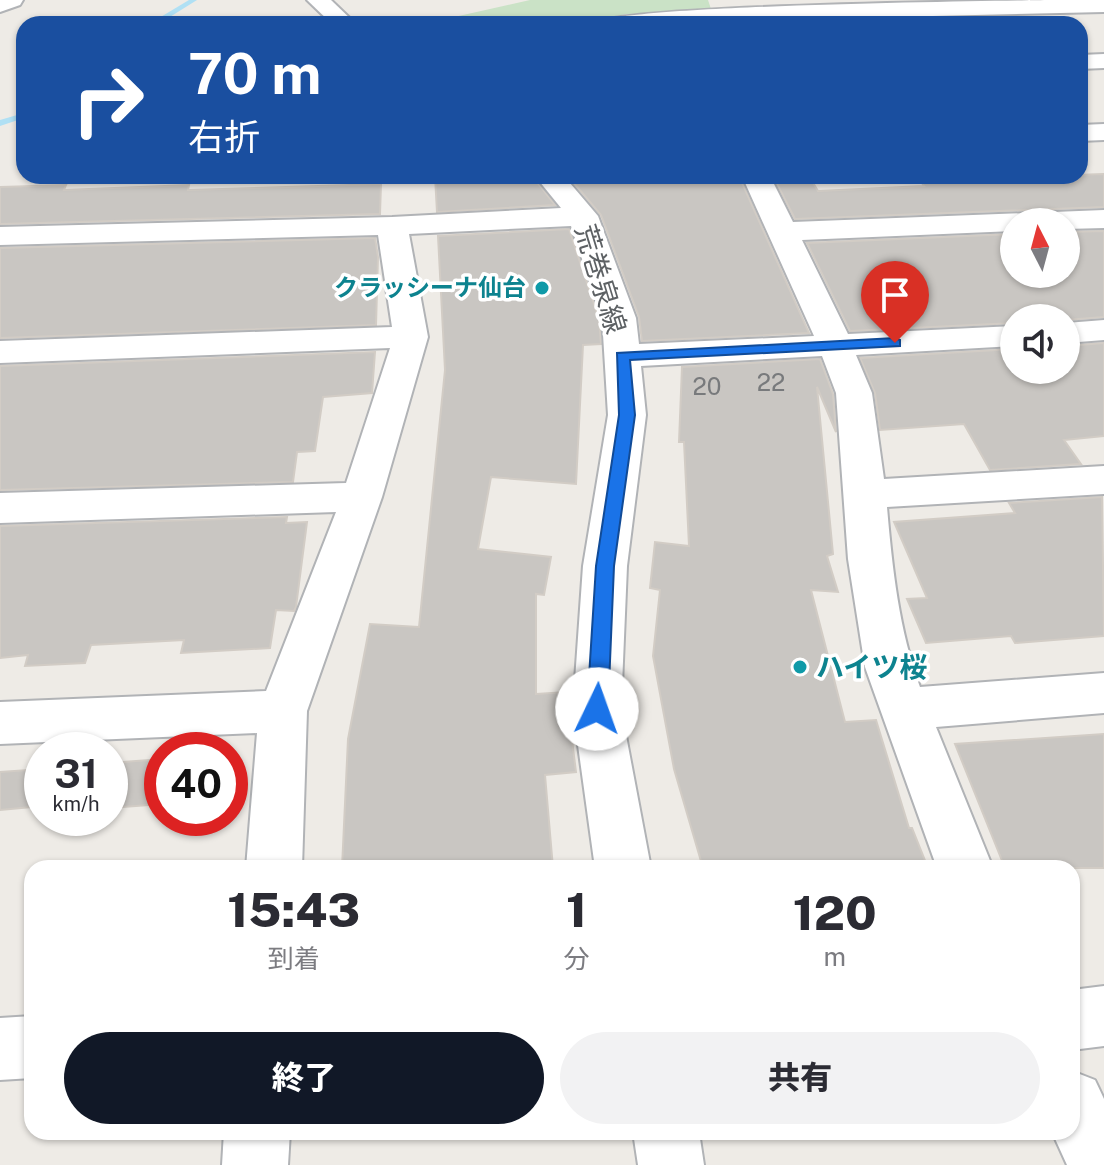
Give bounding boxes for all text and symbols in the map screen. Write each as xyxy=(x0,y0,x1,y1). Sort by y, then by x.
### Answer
text: 70 m xyxy=(188,41,321,107)
icon: right xyxy=(56,48,160,152)
text: 右折 xyxy=(188,116,260,158)
north arrow xyxy=(1000,208,1080,288)
map controls xyxy=(1000,208,1080,384)
street label: 荒巻泉線 xyxy=(569,220,634,337)
pin xyxy=(861,261,929,343)
place label: クラッシーナ仙台 xyxy=(334,273,526,301)
icon: arrive xyxy=(873,273,917,317)
marker: クラッシーナ仙台 xyxy=(533,279,551,297)
button: sound xyxy=(1000,304,1080,384)
house number: 22 xyxy=(757,368,785,396)
house number: 20 xyxy=(693,372,722,400)
place label: ハイツ桜 xyxy=(816,650,927,683)
marker: ハイツ桜 xyxy=(791,658,809,676)
position arrow xyxy=(555,667,639,751)
speed limit sign: 40 xyxy=(144,732,248,836)
text: 31 xyxy=(54,750,98,797)
text: km/h xyxy=(52,792,100,816)
text: 15:43 xyxy=(227,881,360,938)
text: 1 xyxy=(566,881,587,938)
text: 120 xyxy=(793,884,877,941)
text: m xyxy=(823,941,846,972)
text: 到着 xyxy=(268,943,320,974)
text: 分 xyxy=(563,943,589,974)
button: 終了 xyxy=(64,1032,544,1124)
button: 共有 xyxy=(560,1032,1040,1124)

